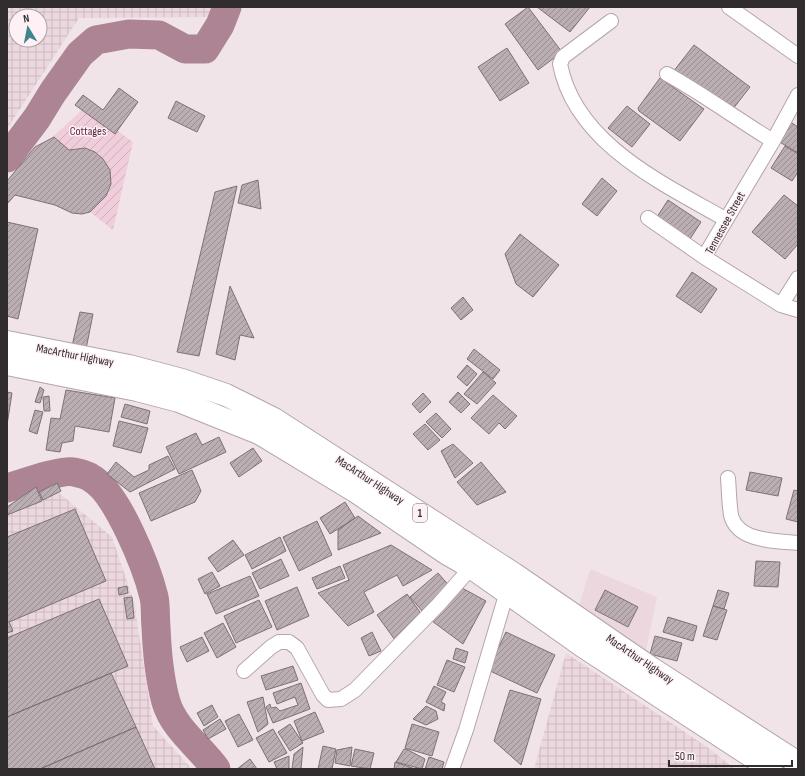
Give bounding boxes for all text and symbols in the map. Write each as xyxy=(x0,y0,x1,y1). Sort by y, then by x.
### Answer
north arrow xyxy=(8,8,48,48)
text: N xyxy=(22,12,30,26)
park label: Cottages xyxy=(70,124,106,139)
street label: Tennessee Street xyxy=(702,189,749,257)
street label: MacArthur Highway xyxy=(35,341,115,370)
street label: MacArthur Highway xyxy=(333,453,407,508)
road number: 1 xyxy=(413,504,427,522)
street label: MacArthur Highway xyxy=(603,631,677,688)
scale bar xyxy=(669,742,792,768)
text: 50 m xyxy=(675,749,695,764)

